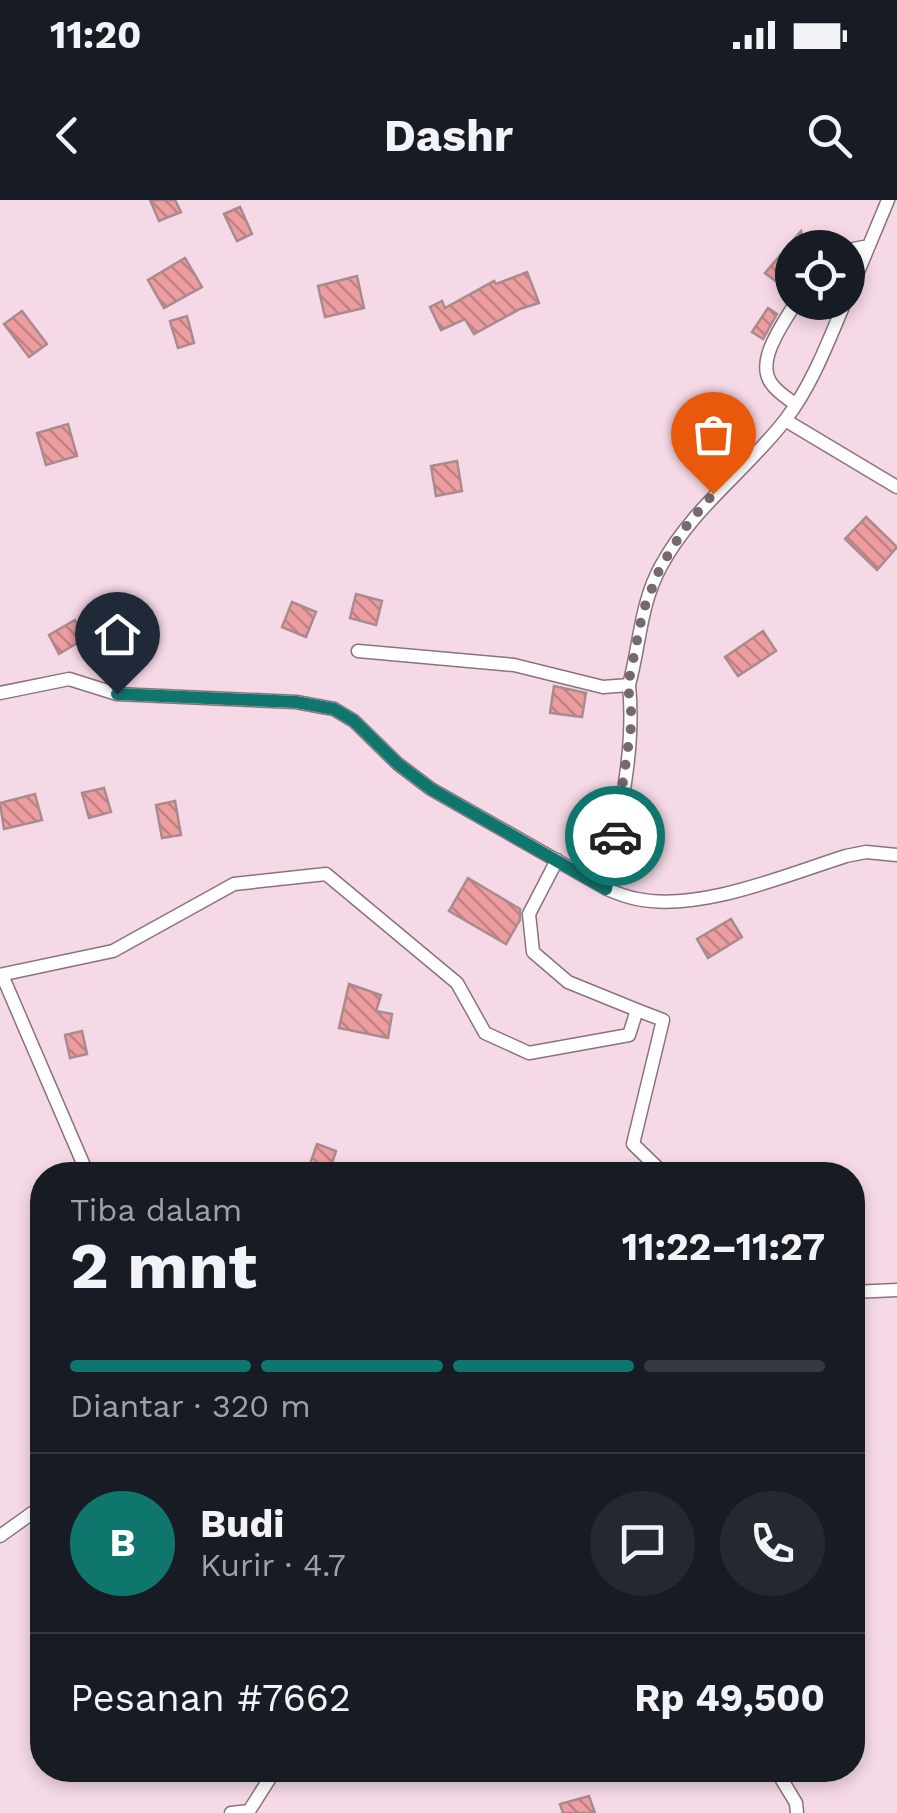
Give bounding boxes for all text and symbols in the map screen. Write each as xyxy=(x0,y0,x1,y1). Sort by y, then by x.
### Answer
text: 11:20 xyxy=(50,13,141,57)
icon: back xyxy=(40,108,95,163)
icon: search xyxy=(802,108,857,163)
text: Dashr xyxy=(384,109,513,162)
map controls xyxy=(775,230,865,320)
button: locate xyxy=(775,230,865,320)
pin xyxy=(671,392,756,495)
icon: bag xyxy=(686,407,741,462)
pin xyxy=(75,592,160,695)
icon: home xyxy=(90,607,145,662)
courier xyxy=(565,786,665,886)
icon: car xyxy=(588,809,643,864)
text: Tiba dalam xyxy=(70,1191,242,1229)
text: 11:22–11:27 xyxy=(622,1225,825,1269)
text: 2 mnt xyxy=(70,1228,257,1304)
text: Diantar · 320 m xyxy=(70,1387,311,1425)
button: chat xyxy=(590,1491,695,1596)
button: phone xyxy=(720,1491,825,1596)
text: Budi xyxy=(200,1502,284,1546)
text: B xyxy=(110,1521,136,1565)
text: Kurir · 4.7 xyxy=(200,1546,346,1584)
text: Pesanan #7662 xyxy=(70,1676,351,1720)
text: Rp 49,500 xyxy=(634,1676,825,1720)

